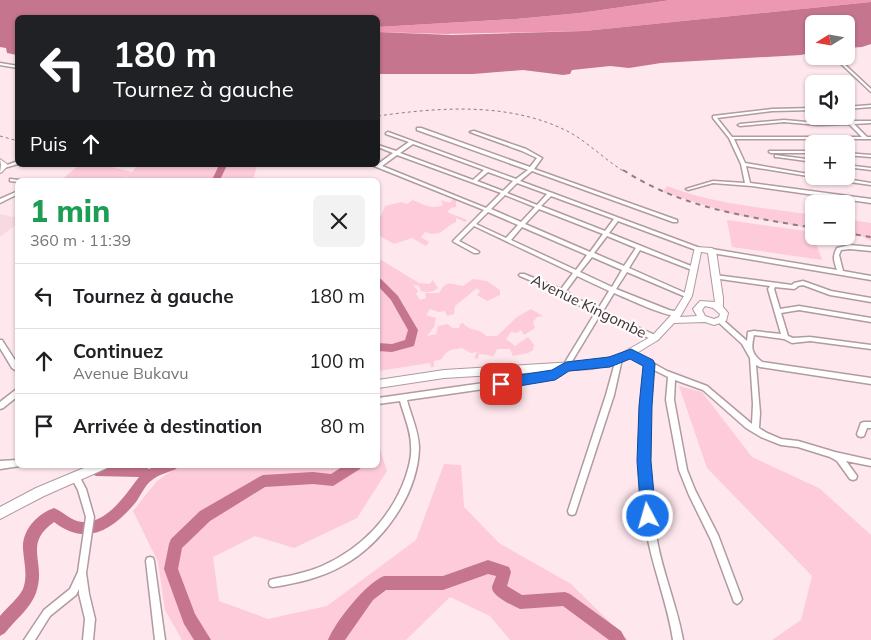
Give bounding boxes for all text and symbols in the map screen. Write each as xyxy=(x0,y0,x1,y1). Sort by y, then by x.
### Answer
north arrow xyxy=(805,15,855,65)
map controls xyxy=(805,15,855,245)
text: 180 m xyxy=(113,32,217,76)
icon: left xyxy=(30,35,95,100)
text: Tournez à gauche xyxy=(113,75,294,103)
button: sound xyxy=(805,75,855,125)
icon: ahead xyxy=(77,130,105,158)
text: Puis xyxy=(30,132,67,156)
button: + xyxy=(805,135,855,185)
text: 1 min xyxy=(30,192,110,230)
button: close xyxy=(313,195,365,247)
button: − xyxy=(805,195,855,245)
text: 360 m · 11:39 xyxy=(30,230,131,250)
street label: Avenue Kingombe xyxy=(528,270,650,342)
icon: left xyxy=(30,282,58,310)
text: Tournez à gauche xyxy=(73,284,234,308)
text: 180 m xyxy=(309,284,365,308)
text: Continuez xyxy=(73,339,163,363)
icon: ahead xyxy=(30,347,58,375)
text: 100 m xyxy=(309,349,365,373)
text: Avenue Bukavu xyxy=(73,363,188,383)
pin xyxy=(480,363,522,405)
icon: arrive xyxy=(487,370,515,398)
icon: arrive xyxy=(30,412,58,440)
text: Arrivée à destination xyxy=(73,414,262,438)
text: 80 m xyxy=(321,414,365,438)
position arrow xyxy=(621,489,673,541)

